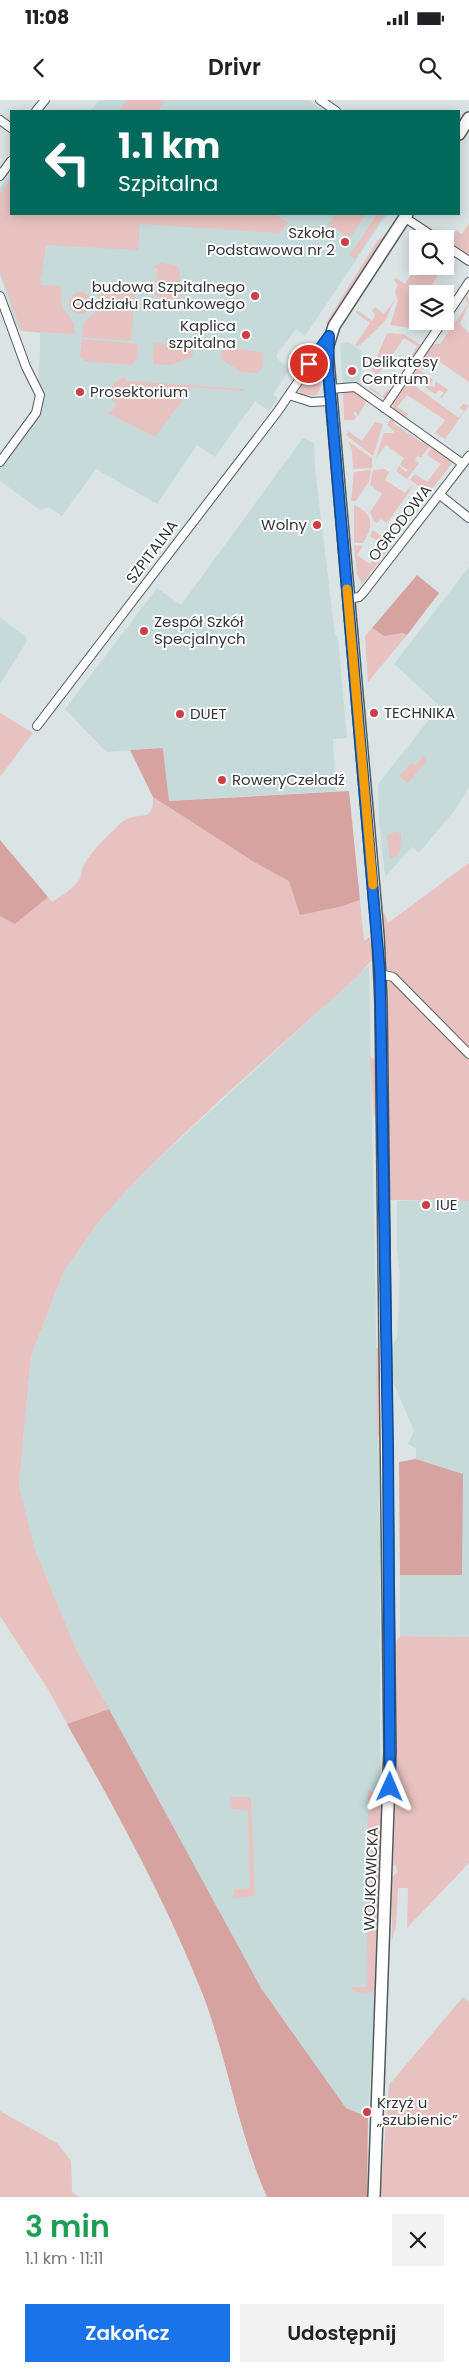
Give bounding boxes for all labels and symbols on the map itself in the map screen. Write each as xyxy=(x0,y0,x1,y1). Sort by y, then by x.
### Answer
place label: Szkoła Podstawowa nr 2 xyxy=(207,222,335,260)
marker: Szkoła Podstawowa nr 2 xyxy=(339,236,351,248)
place label: budowa Szpitalnego Oddziału Ratunkowego xyxy=(72,276,245,314)
marker: budowa Szpitalnego Oddziału Ratunkowego xyxy=(249,290,261,302)
place label: Kaplica szpitalna xyxy=(168,315,236,353)
marker: Kaplica szpitalna xyxy=(240,329,252,341)
pin xyxy=(288,343,330,385)
place label: Delikatesy Centrum xyxy=(362,351,439,389)
marker: Delikatesy Centrum xyxy=(346,365,358,377)
place label: Prosektorium xyxy=(90,381,188,402)
marker: Prosektorium xyxy=(74,386,86,398)
street label: OGRODOWA xyxy=(363,480,436,565)
place label: Wolny xyxy=(261,514,308,535)
street label: SZPITALNA xyxy=(121,516,182,588)
marker: Wolny xyxy=(311,519,323,531)
place label: Zespół Szkół Specjalnych xyxy=(154,611,246,649)
marker: Zespół Szkół Specjalnych xyxy=(138,625,150,637)
place label: TECHNIKA xyxy=(384,702,455,723)
place label: DUET xyxy=(190,703,227,724)
marker: TECHNIKA xyxy=(368,707,380,719)
marker: DUET xyxy=(174,708,186,720)
place label: RoweryCzeladź xyxy=(232,769,345,790)
marker: RoweryCzeladź xyxy=(216,774,228,786)
place label: IUE xyxy=(436,1194,458,1215)
marker: IUE xyxy=(420,1199,432,1211)
position arrow xyxy=(363,1760,415,1812)
street label: WOJKOWICKA xyxy=(358,1827,383,1931)
place label: Krzyż u „szubienic” xyxy=(376,2092,458,2130)
marker: Krzyż u „szubienic” xyxy=(361,2106,373,2118)

